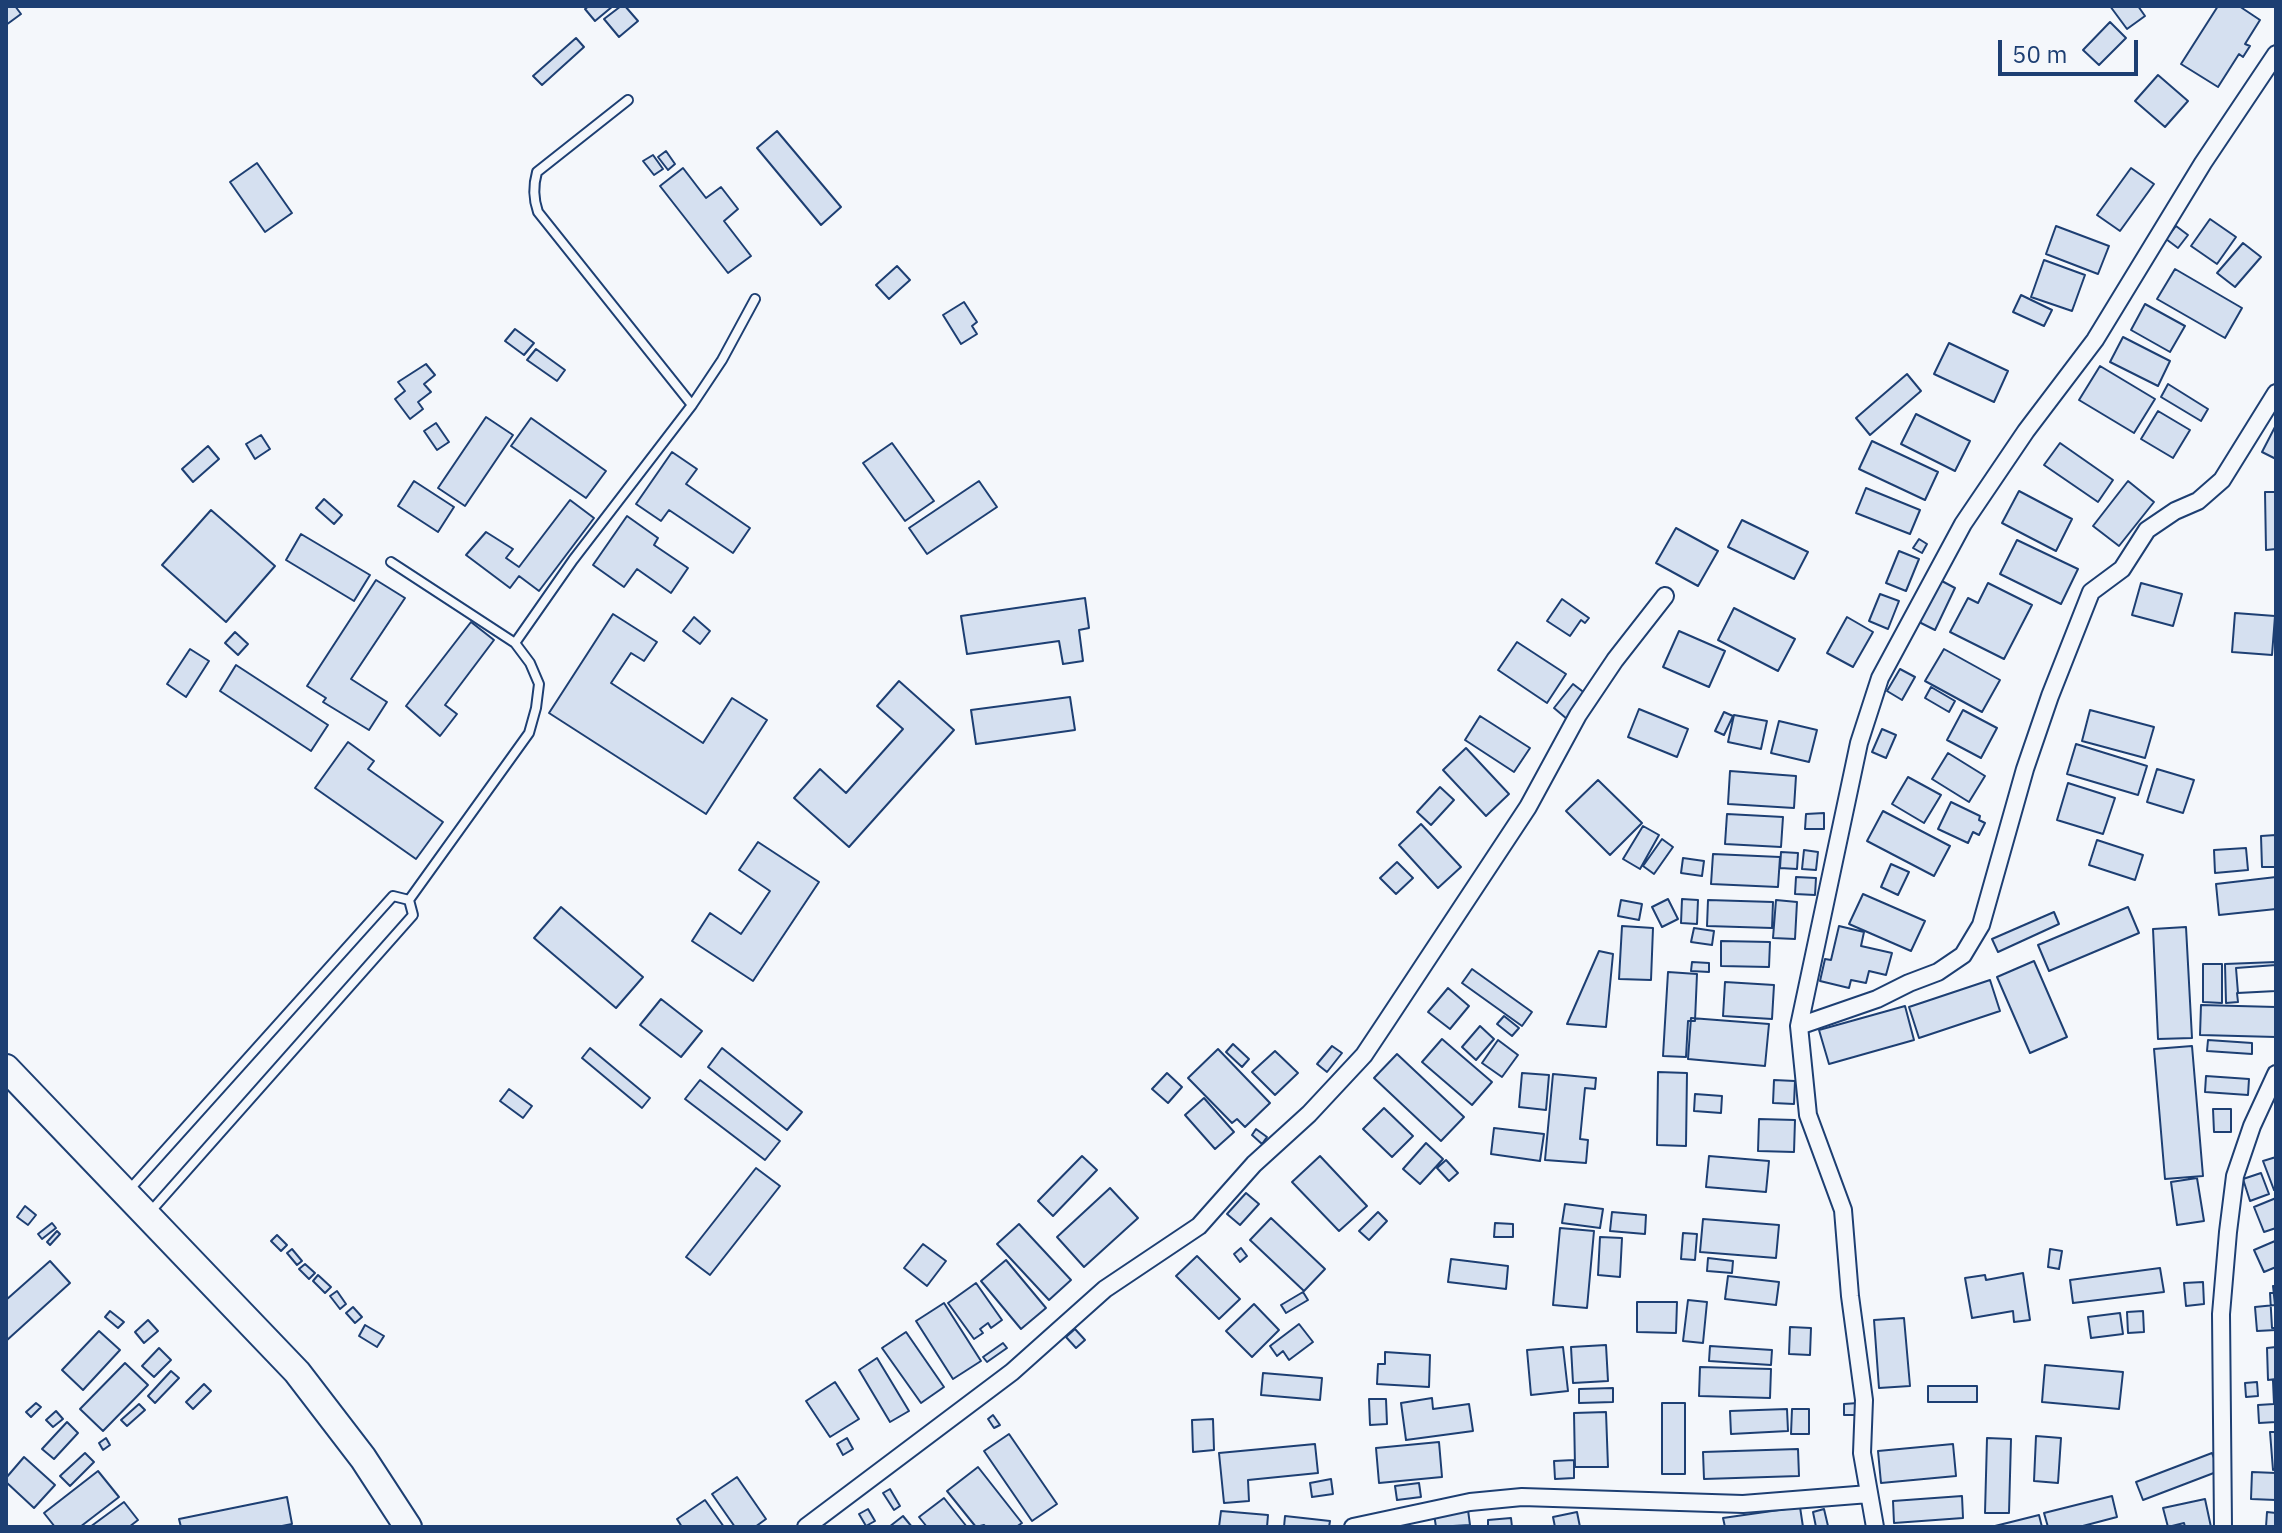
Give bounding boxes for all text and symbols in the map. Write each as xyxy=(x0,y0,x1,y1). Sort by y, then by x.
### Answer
scale bar xyxy=(2002,24,2142,74)
text: 50 m xyxy=(2012,38,2067,70)

